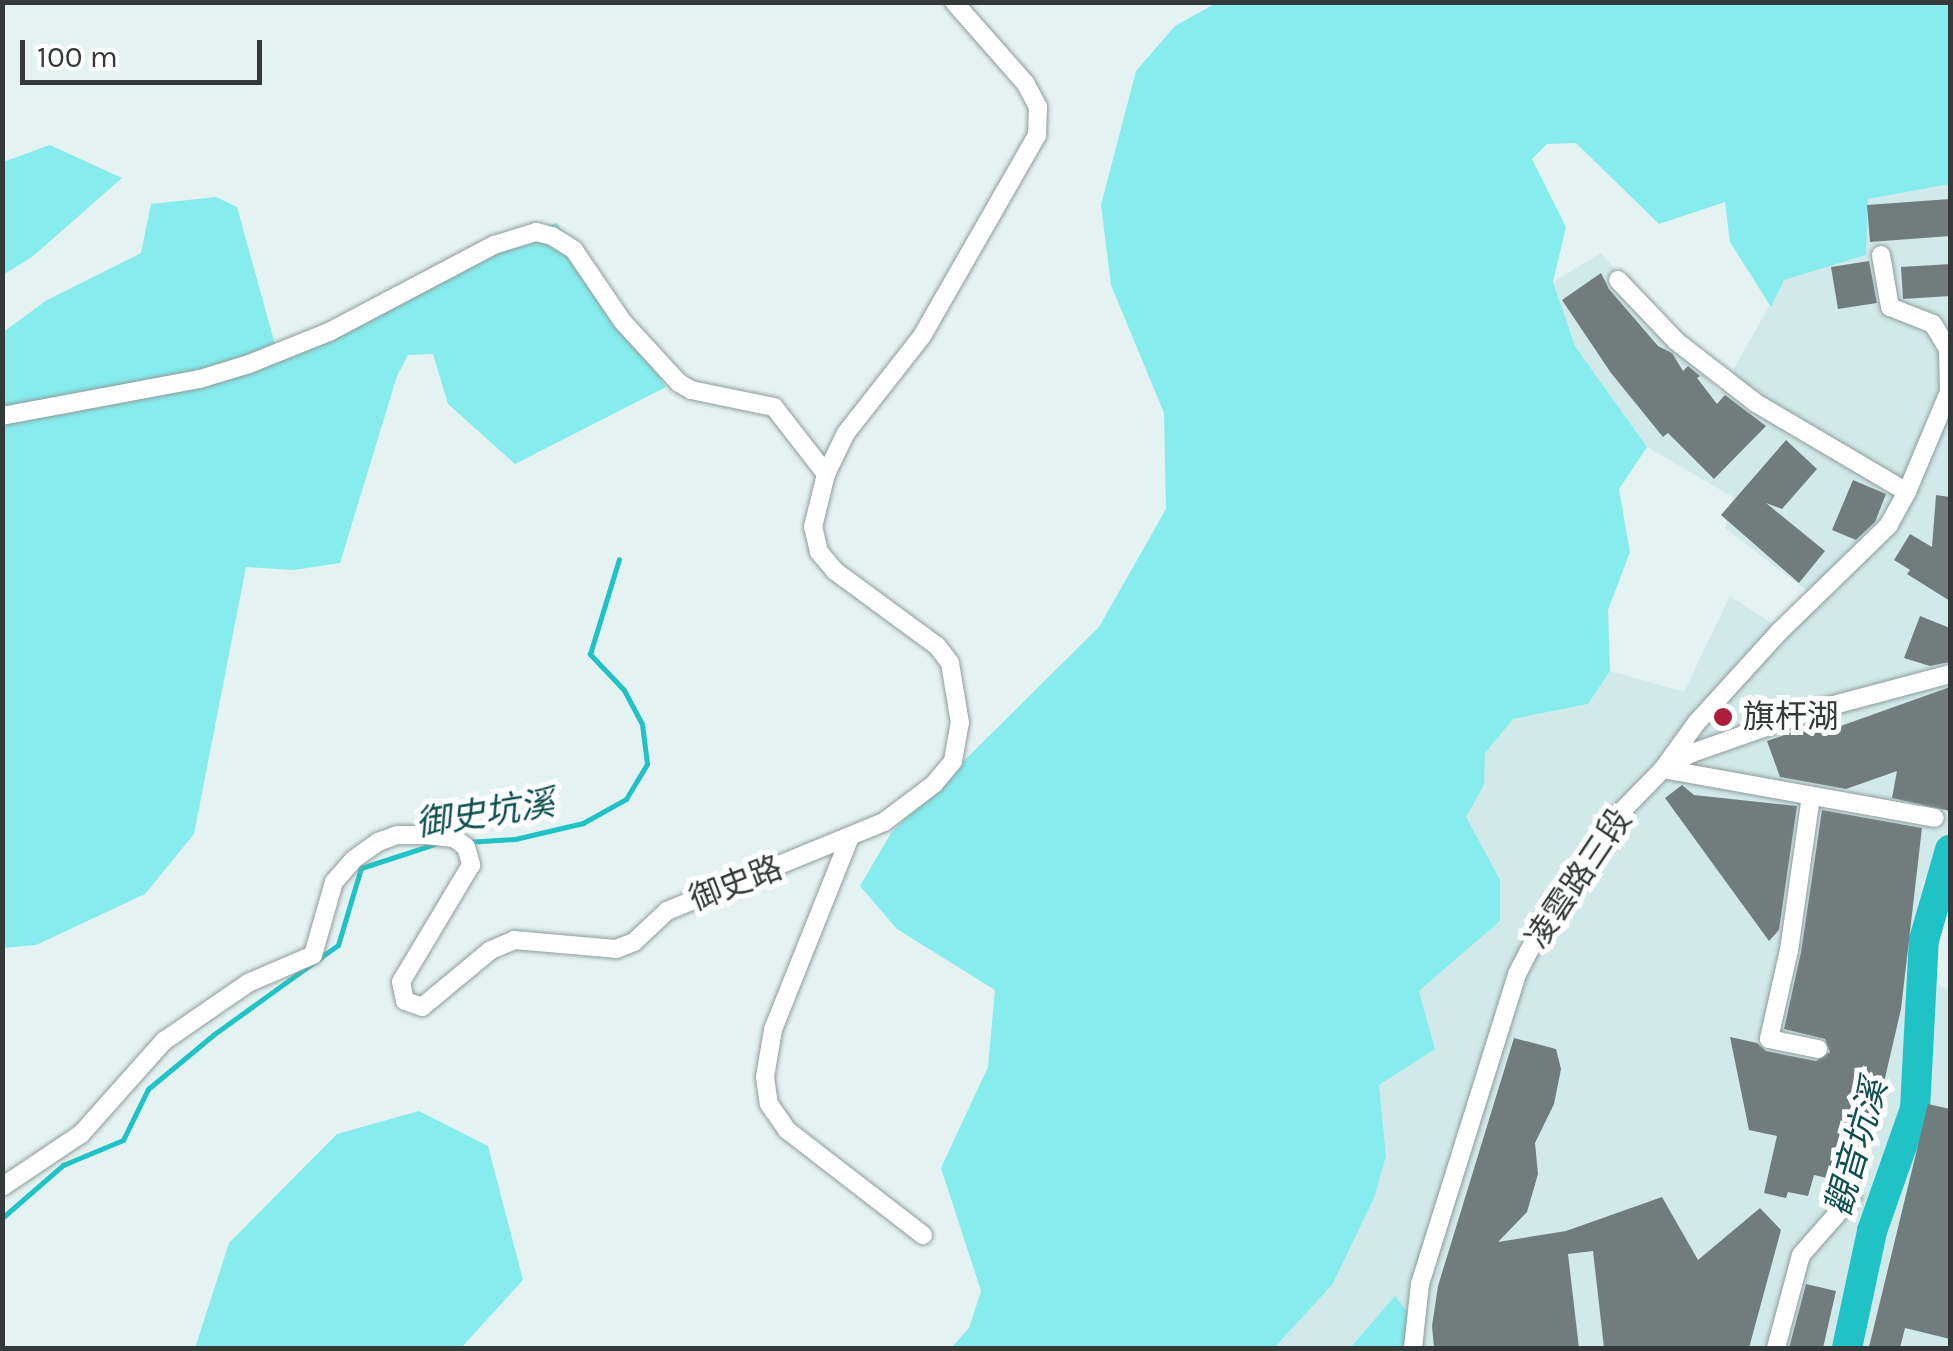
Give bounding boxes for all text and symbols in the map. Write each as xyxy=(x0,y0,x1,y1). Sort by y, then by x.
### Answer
scale bar xyxy=(25,20,268,82)
text: 100 m xyxy=(37,39,118,75)
place label: 旗杆湖 xyxy=(1743,698,1839,736)
marker: 旗杆湖 xyxy=(1712,706,1734,728)
water label: 御史坑溪 xyxy=(413,782,557,846)
street label: 凌雲路三段 xyxy=(1518,802,1640,956)
street label: 御史路 xyxy=(684,849,788,919)
water label: 觀音坑溪 xyxy=(1818,1075,1896,1221)

